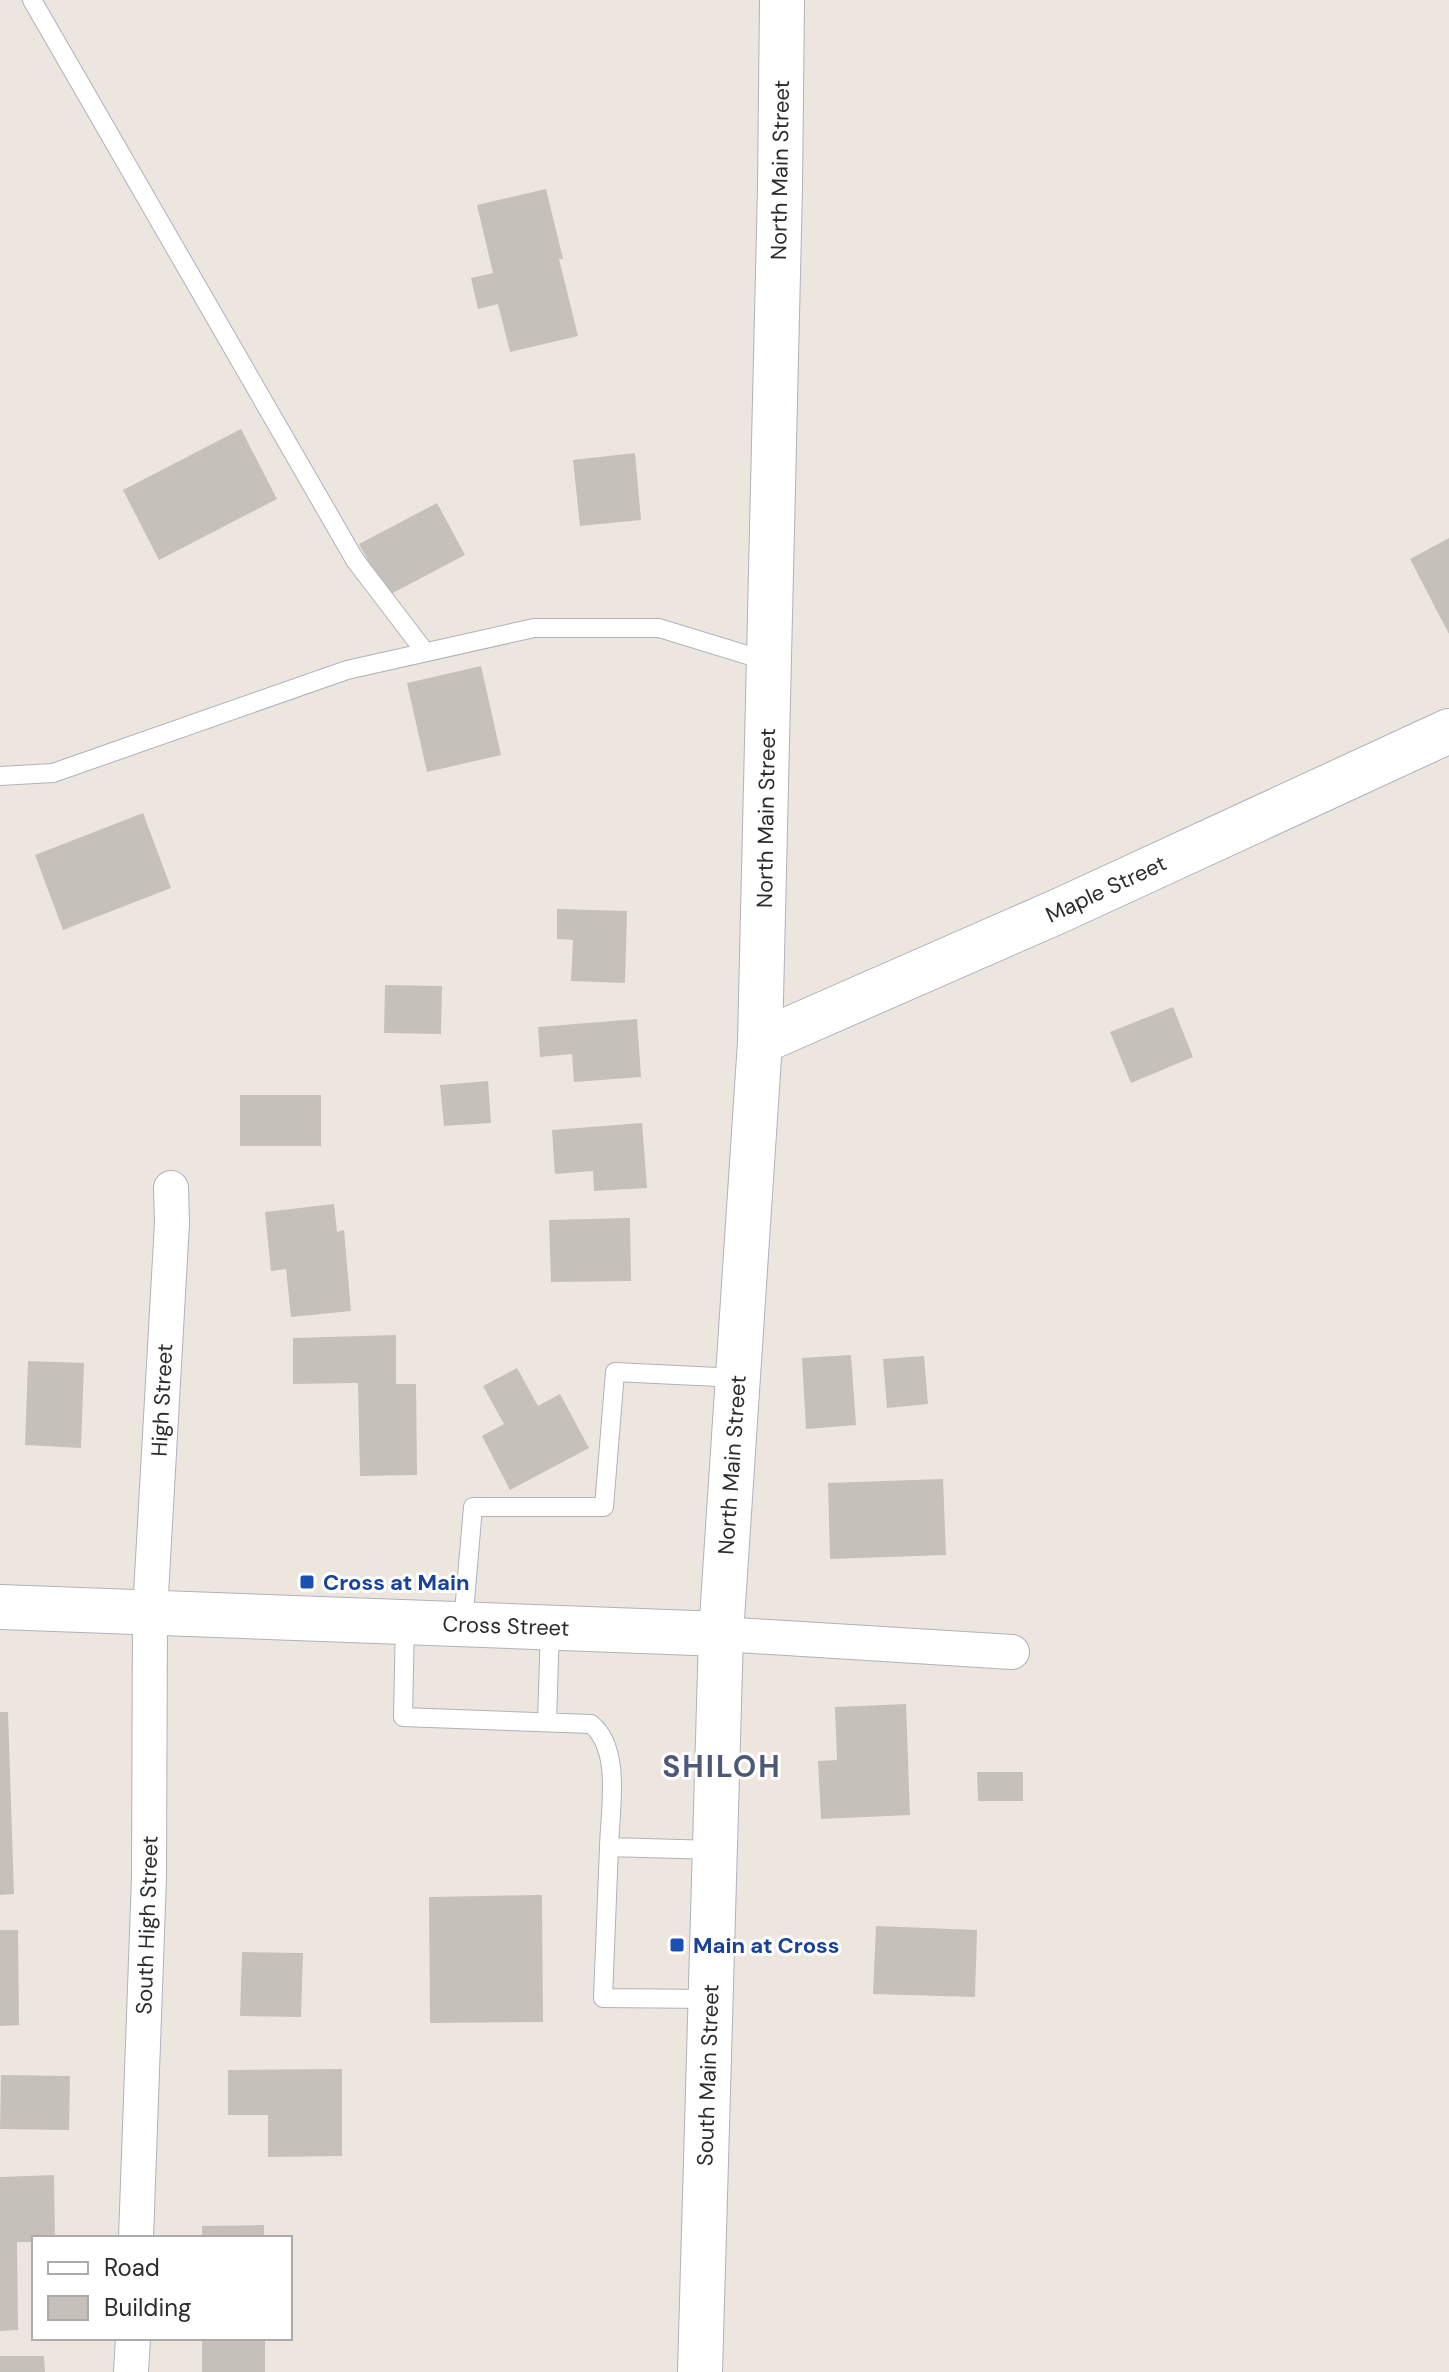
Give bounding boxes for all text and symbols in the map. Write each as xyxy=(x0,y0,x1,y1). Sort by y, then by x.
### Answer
street label: North Main Street xyxy=(764,80,796,260)
street label: North Main Street xyxy=(750,728,782,908)
street label: Maple Street xyxy=(1041,848,1171,930)
street label: High Street xyxy=(145,1343,179,1457)
street label: North Main Street xyxy=(711,1374,753,1556)
place label: Cross at Main xyxy=(323,1568,470,1597)
marker: Cross at Main xyxy=(298,1573,316,1591)
street label: Cross Street xyxy=(442,1609,570,1643)
district label: SHILOH xyxy=(662,1747,782,1786)
street label: South High Street xyxy=(129,1835,165,2015)
place label: Main at Cross xyxy=(693,1931,840,1960)
marker: Main at Cross xyxy=(668,1936,686,1954)
street label: South Main Street xyxy=(690,1983,726,2167)
legend xyxy=(32,2236,292,2340)
text: Road xyxy=(104,2252,160,2283)
text: Building xyxy=(104,2292,191,2323)

